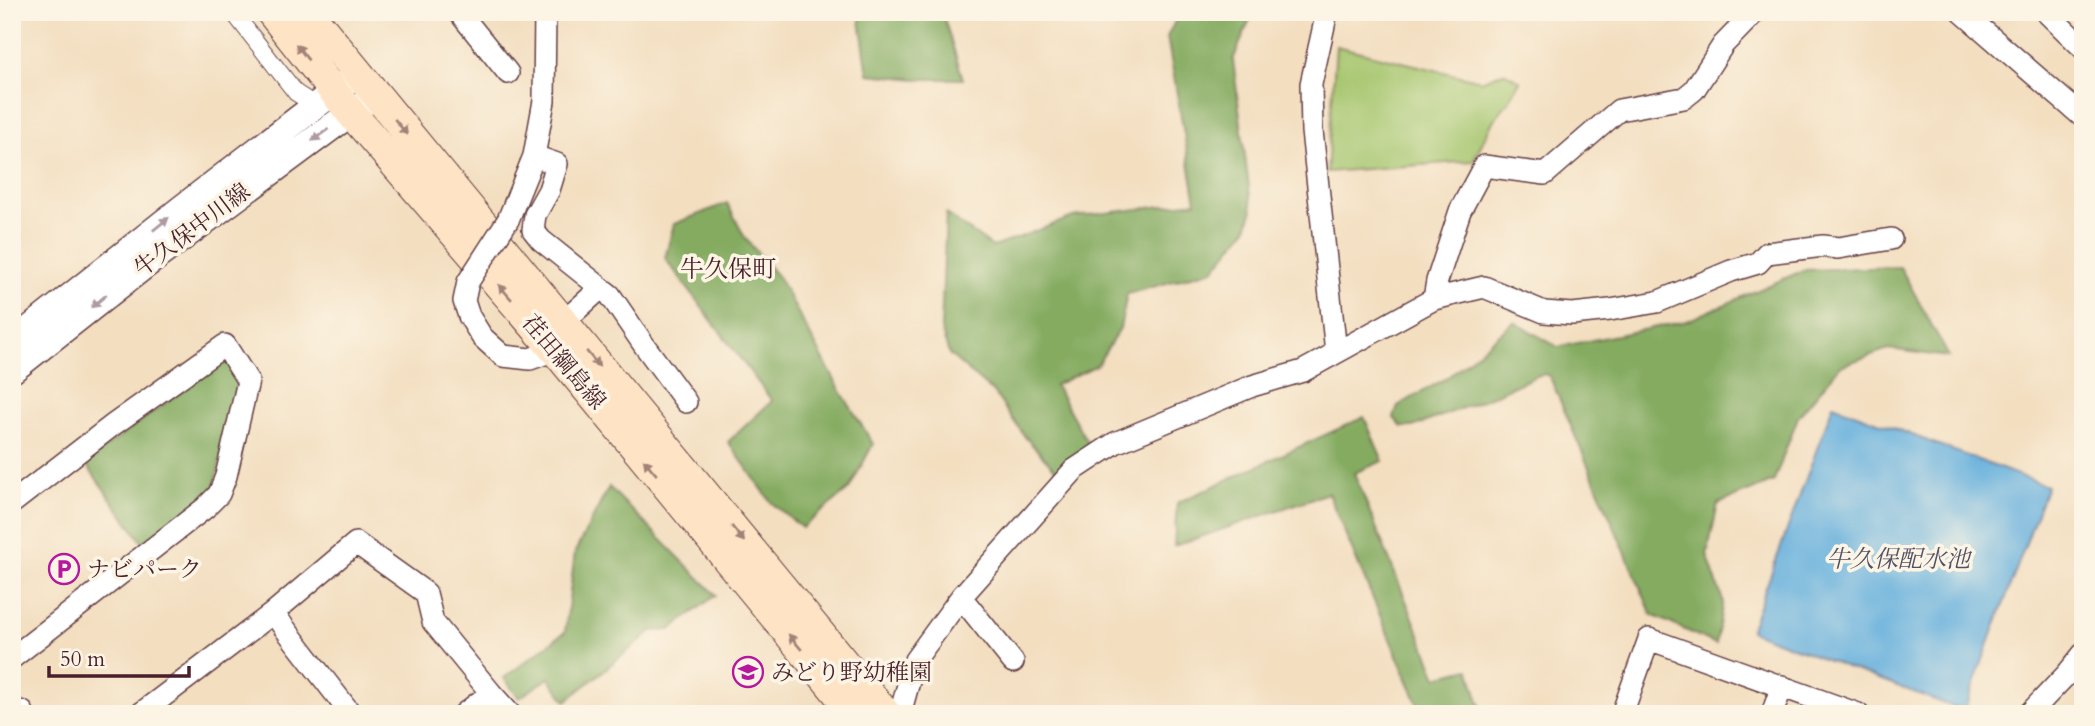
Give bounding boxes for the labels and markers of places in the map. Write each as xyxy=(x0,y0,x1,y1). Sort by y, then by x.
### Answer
parking icon: ナビパーク xyxy=(47,552,81,586)
place label: ナビパーク xyxy=(87,554,202,585)
school or university icon: みどり野幼稚園 xyxy=(731,655,765,689)
place label: みどり野幼稚園 xyxy=(771,657,932,688)

